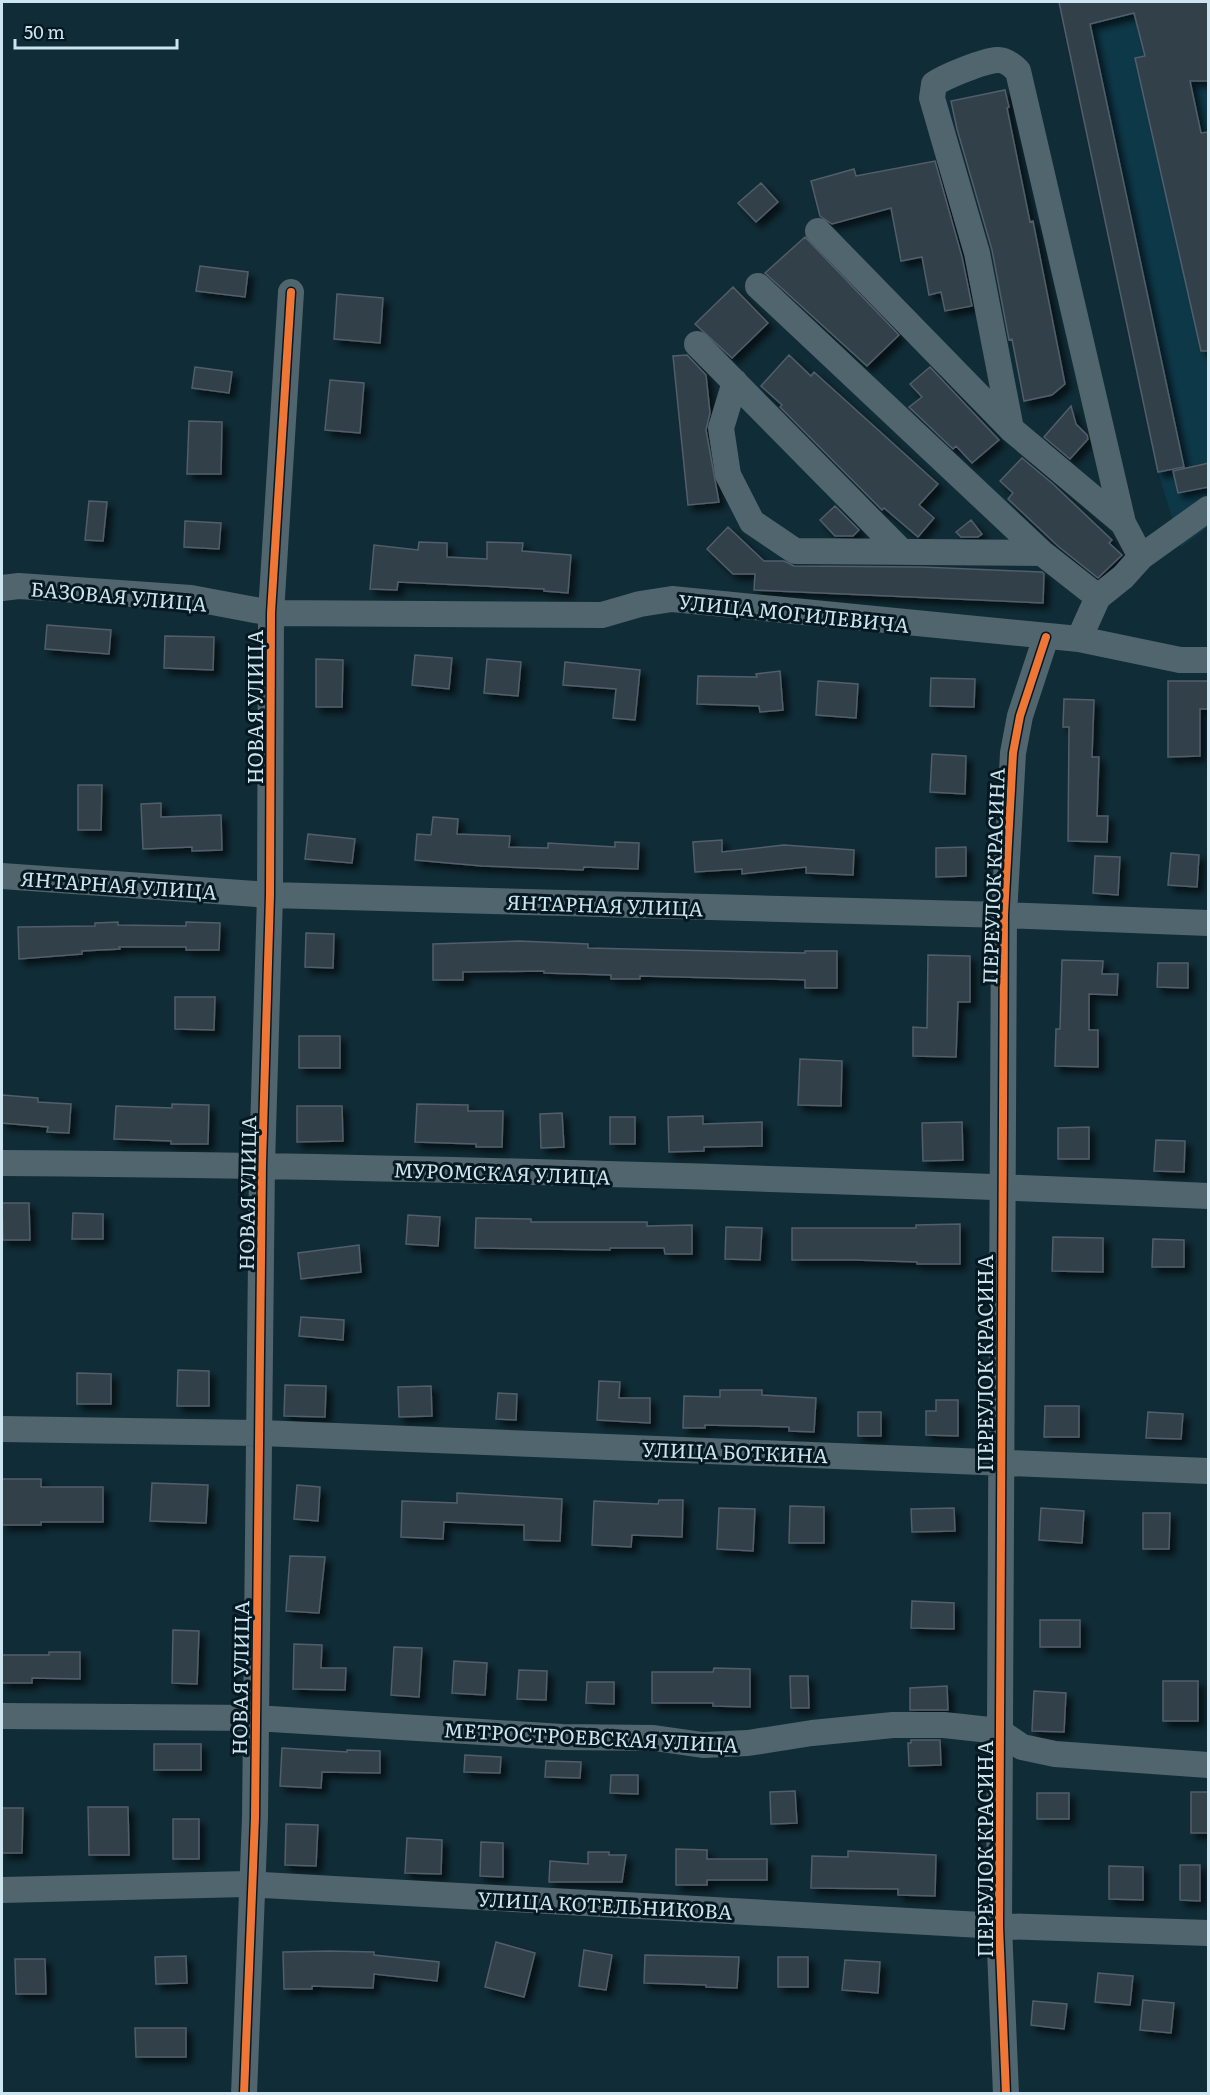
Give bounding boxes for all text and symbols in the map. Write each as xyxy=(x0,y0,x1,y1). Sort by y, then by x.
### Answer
scale bar xyxy=(15,12,177,50)
text: 50 m xyxy=(24,18,65,45)
street label: БАЗОВАЯ УЛИЦА xyxy=(29,572,209,618)
street label: УЛИЦА МОГИЛЕВИЧА xyxy=(677,585,911,639)
street label: НОВАЯ УЛИЦА xyxy=(239,629,269,784)
street label: ПЕРЕУЛОК КРАСИНА xyxy=(973,767,1011,985)
street label: ЯНТАРНАЯ УЛИЦА xyxy=(20,862,218,906)
street label: ЯНТАРНАЯ УЛИЦА xyxy=(506,886,704,922)
street label: НОВАЯ УЛИЦА xyxy=(230,1115,262,1271)
street label: МУРОМСКАЯ УЛИЦА xyxy=(393,1153,611,1191)
street label: ПЕРЕУЛОК КРАСИНА xyxy=(969,1254,999,1471)
street label: УЛИЦА БОТКИНА xyxy=(642,1433,829,1469)
street label: НОВАЯ УЛИЦА xyxy=(223,1600,255,1756)
street label: МЕТРОСТРОЕВСКАЯ УЛИЦА xyxy=(443,1713,739,1759)
street label: ПЕРЕУЛОК КРАСИНА xyxy=(969,1740,999,1957)
street label: УЛИЦА КОТЕЛЬНИКОВА xyxy=(477,1882,733,1926)

